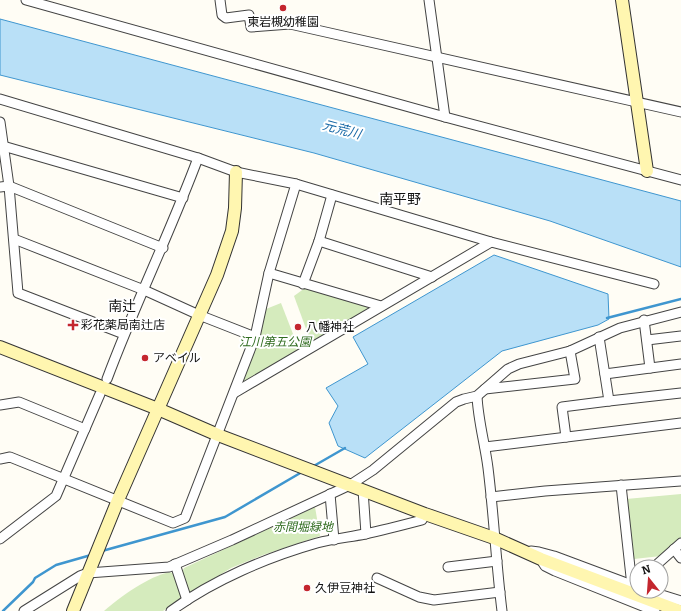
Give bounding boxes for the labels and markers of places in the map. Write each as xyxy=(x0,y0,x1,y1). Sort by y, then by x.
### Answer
marker: 東岩槻幼稚園 xyxy=(278,3,288,13)
place label: 東岩槻幼稚園 xyxy=(247,15,319,29)
place label: 彩花薬局南辻店 xyxy=(81,318,165,332)
marker: 彩花薬局南辻店 xyxy=(68,320,78,330)
place label: 八幡神社 xyxy=(306,320,354,334)
marker: 八幡神社 xyxy=(293,322,303,332)
place label: アベイル xyxy=(153,351,201,365)
marker: アベイル xyxy=(140,353,150,363)
place label: 久伊豆神社 xyxy=(315,581,375,595)
marker: 久伊豆神社 xyxy=(302,583,312,593)

